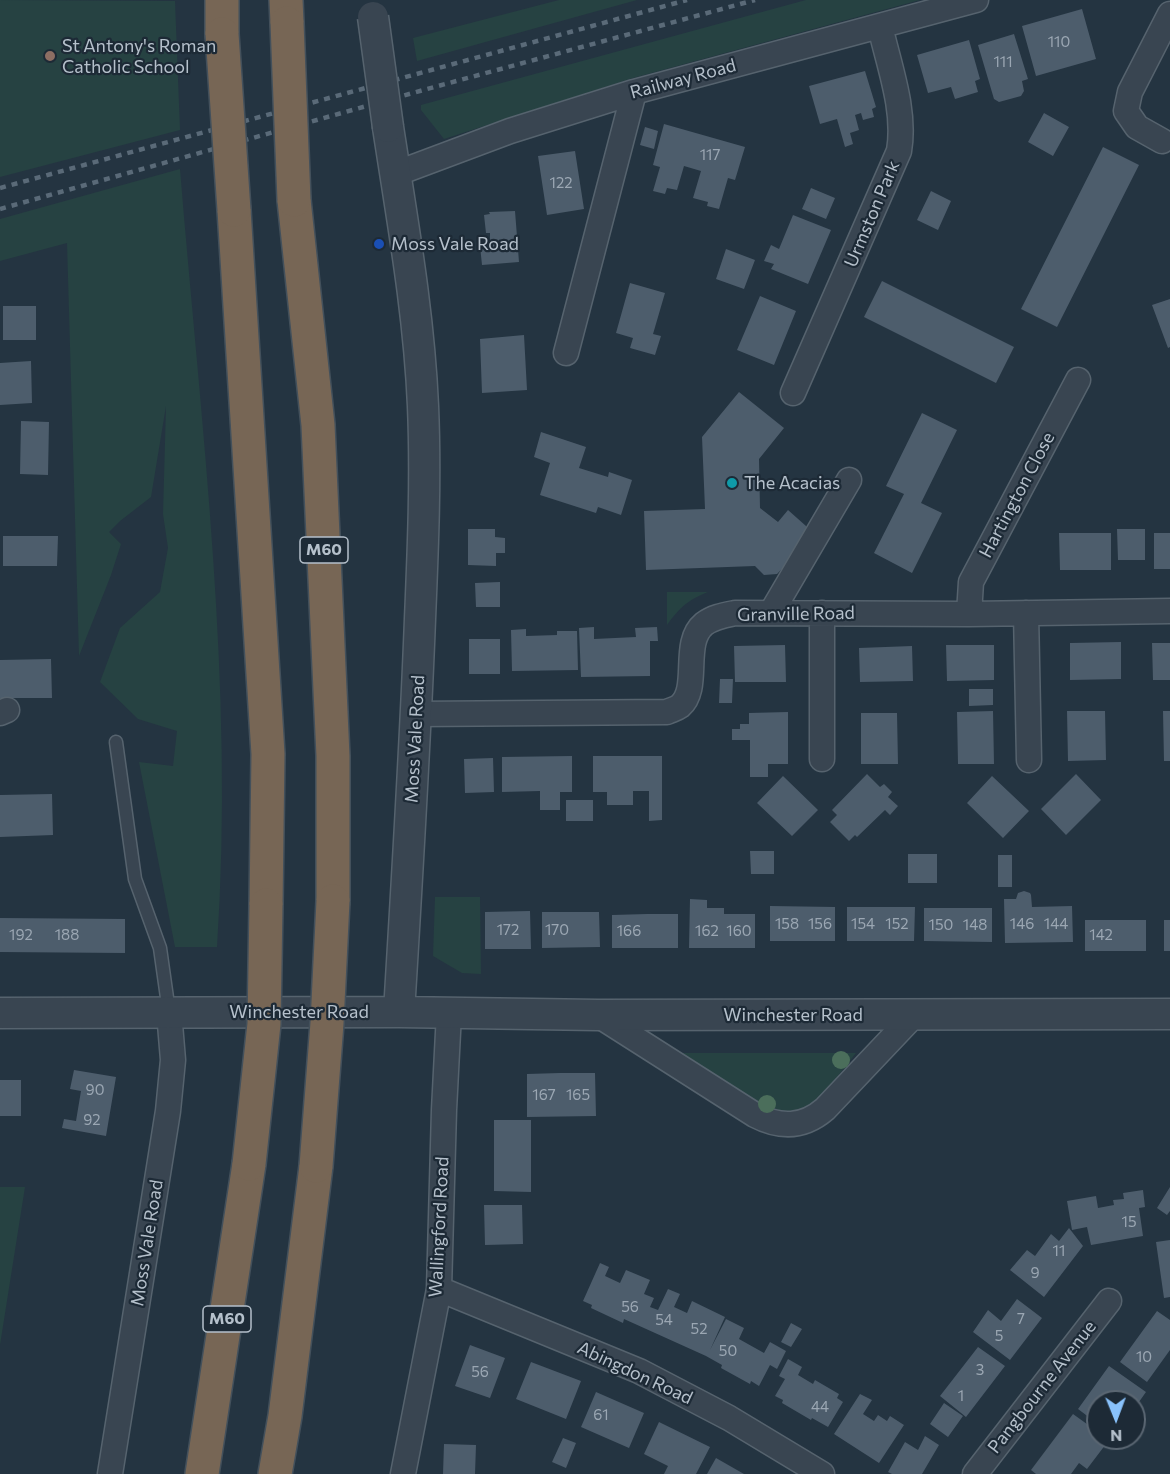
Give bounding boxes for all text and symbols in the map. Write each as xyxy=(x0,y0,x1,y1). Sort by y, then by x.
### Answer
house number: 110 xyxy=(1048,33,1070,51)
place label: St Antony's Roman Catholic School xyxy=(62,35,216,78)
marker: St Antony's Roman Catholic School xyxy=(43,49,57,63)
house number: 111 xyxy=(993,53,1013,71)
street label: Railway Road xyxy=(628,54,738,104)
house number: 117 xyxy=(700,146,720,164)
street label: Urmston Park xyxy=(840,157,904,271)
house number: 122 xyxy=(549,174,573,192)
place label: Moss Vale Road xyxy=(391,233,519,255)
marker: Moss Vale Road xyxy=(372,237,386,251)
street label: Hartington Close xyxy=(975,429,1059,561)
place label: The Acacias xyxy=(744,472,840,494)
marker: The Acacias xyxy=(725,476,739,490)
road number: M60 xyxy=(300,537,348,563)
street label: Granville Road xyxy=(737,602,855,626)
street label: Moss Vale Road xyxy=(401,675,429,803)
house number: 158 xyxy=(775,915,799,933)
house number: 156 xyxy=(808,915,832,933)
house number: 154 xyxy=(851,915,875,933)
house number: 152 xyxy=(885,915,909,933)
house number: 146 xyxy=(1010,915,1034,933)
house number: 144 xyxy=(1044,915,1068,933)
house number: 150 xyxy=(929,916,953,934)
house number: 148 xyxy=(963,916,987,934)
house number: 172 xyxy=(497,921,519,939)
house number: 170 xyxy=(545,921,569,939)
house number: 166 xyxy=(617,922,641,940)
house number: 162 xyxy=(695,922,719,940)
house number: 160 xyxy=(726,922,752,940)
house number: 192 xyxy=(9,926,33,944)
house number: 188 xyxy=(55,926,79,944)
house number: 142 xyxy=(1089,926,1113,944)
street label: Winchester Road xyxy=(229,1001,369,1023)
street label: Winchester Road xyxy=(723,1004,863,1026)
house number: 90 xyxy=(86,1081,104,1099)
house number: 167 xyxy=(532,1086,556,1104)
house number: 165 xyxy=(566,1086,590,1104)
house number: 92 xyxy=(83,1111,101,1129)
street label: Wallingford Road xyxy=(425,1156,453,1298)
street label: Moss Vale Road xyxy=(126,1178,168,1308)
house number: 15 xyxy=(1121,1213,1137,1231)
house number: 11 xyxy=(1053,1242,1065,1260)
house number: 9 xyxy=(1030,1264,1040,1282)
house number: 56 xyxy=(621,1298,639,1316)
road number: M60 xyxy=(203,1306,251,1332)
house number: 7 xyxy=(1017,1310,1025,1328)
house number: 54 xyxy=(655,1311,673,1329)
street label: Pangbourne Avenue xyxy=(983,1316,1101,1458)
house number: 52 xyxy=(691,1320,707,1338)
house number: 5 xyxy=(995,1327,1003,1345)
street label: Abingdon Road xyxy=(574,1337,696,1409)
house number: 50 xyxy=(719,1342,737,1360)
house number: 10 xyxy=(1136,1348,1152,1366)
house number: 3 xyxy=(976,1361,984,1379)
house number: 56 xyxy=(471,1363,489,1381)
house number: 1 xyxy=(958,1387,964,1405)
north arrow xyxy=(1086,1390,1146,1450)
house number: 44 xyxy=(811,1398,829,1416)
house number: 61 xyxy=(593,1406,609,1424)
text: N xyxy=(1110,1427,1122,1446)

